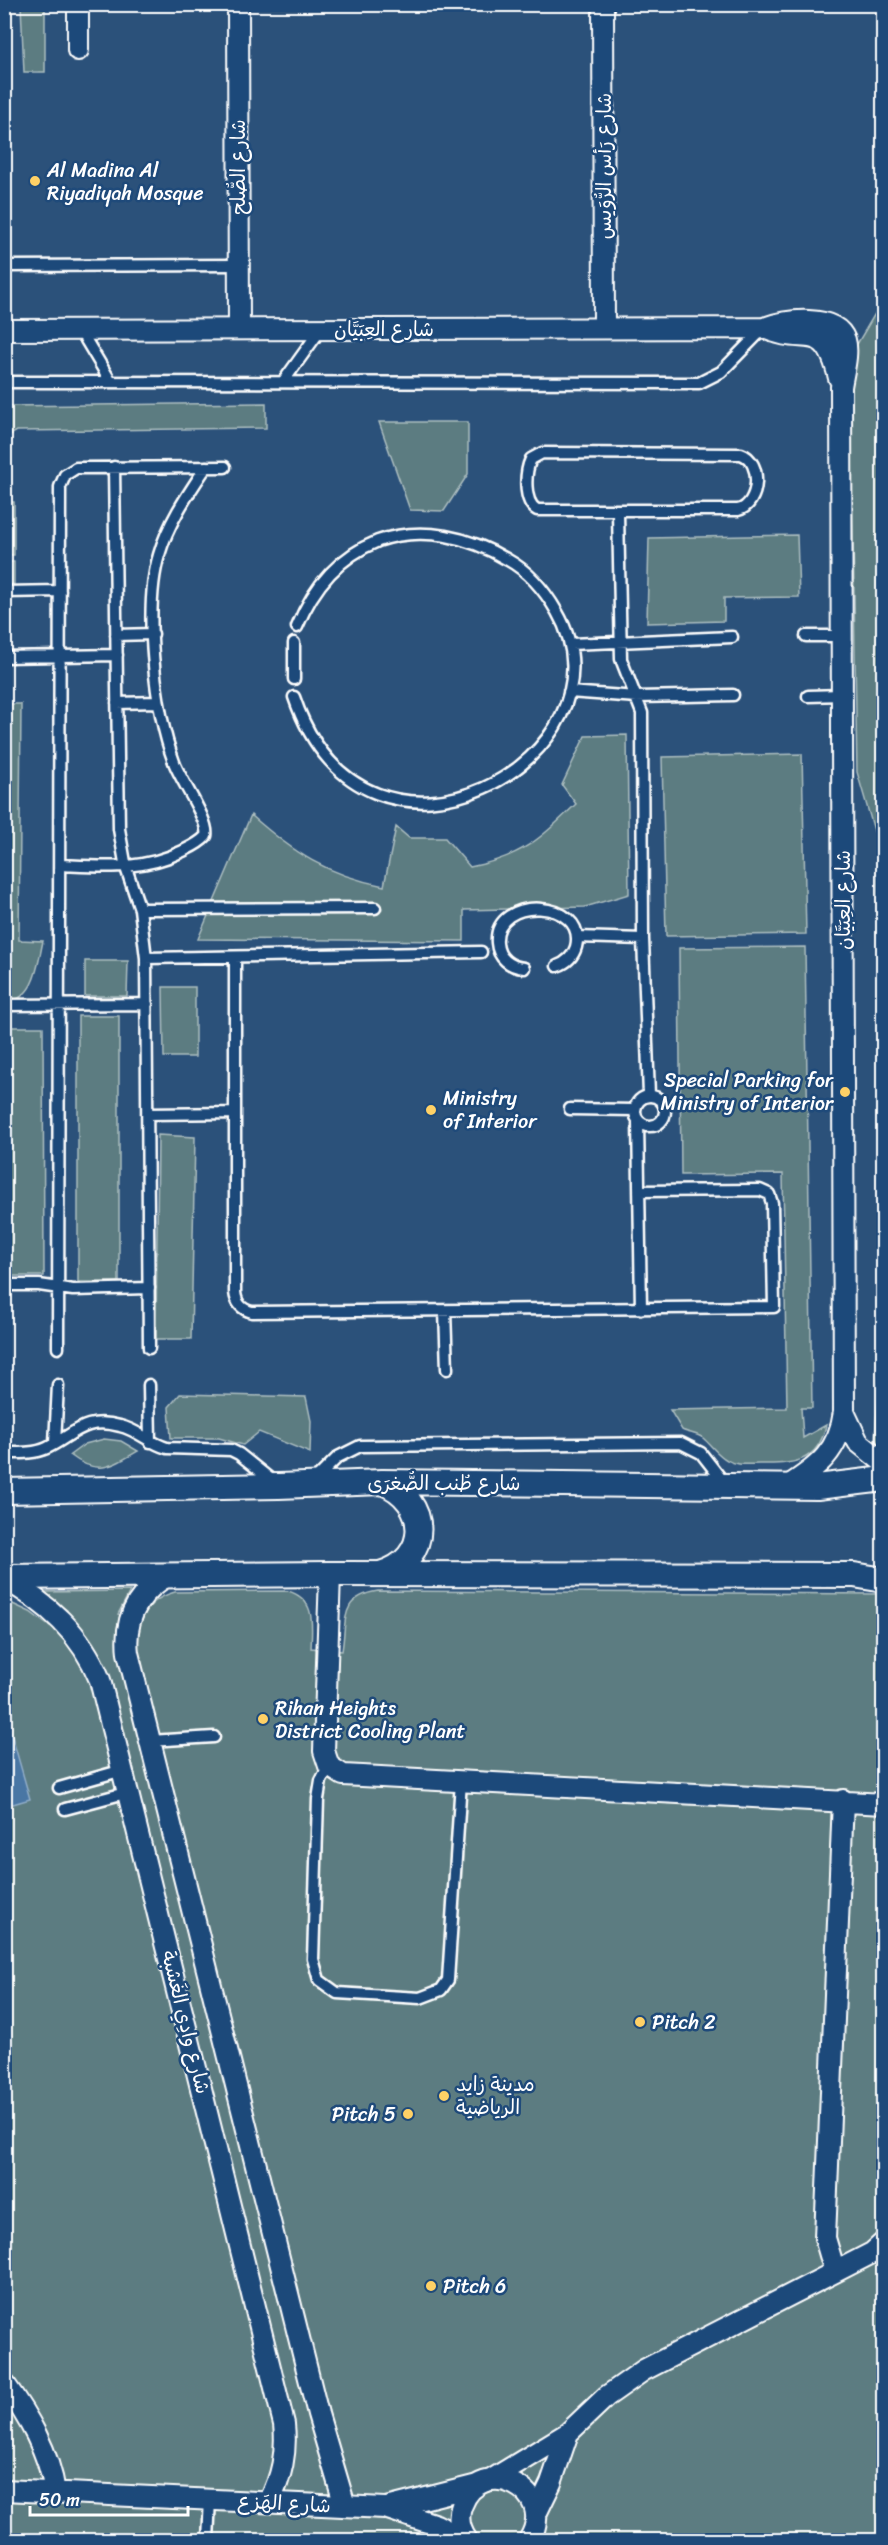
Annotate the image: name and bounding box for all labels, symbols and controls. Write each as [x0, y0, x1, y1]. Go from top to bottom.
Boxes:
street label: شارع رَأس الرُّوَيس [587, 93, 622, 239]
street label: شارع الصُّلح [221, 119, 256, 215]
place label: Al Madina Al Riyadiyah Mosque [46, 153, 204, 211]
marker: Al Madina Al Riyadiyah Mosque [28, 174, 42, 188]
street label: شارع العِبَيَّان [334, 312, 434, 347]
street label: شارع العِبَيَّان [826, 850, 861, 950]
place label: Special Parking for Ministry of Interior [661, 1063, 835, 1121]
place label: Ministry of Interior [443, 1081, 538, 1139]
marker: Special Parking for Ministry of Interior [838, 1085, 852, 1099]
marker: Ministry of Interior [424, 1103, 438, 1117]
street label: شارع طُنب الصُّغرَى [367, 1466, 521, 1501]
place label: Rihan Heights District Cooling Plant [275, 1691, 466, 1749]
marker: Rihan Heights District Cooling Plant [256, 1712, 270, 1726]
street label: شارع وادِي الغَشبة [151, 1947, 220, 2098]
place label: Pitch 2 [652, 2005, 716, 2040]
marker: Pitch 2 [633, 2015, 647, 2029]
place label: مدينة زايد الرياضية [456, 2067, 535, 2125]
marker: مدينة زايد الرياضية [437, 2089, 451, 2103]
place label: Pitch 5 [332, 2097, 396, 2132]
marker: Pitch 5 [401, 2107, 415, 2121]
place label: Pitch 6 [443, 2269, 506, 2304]
marker: Pitch 6 [424, 2279, 438, 2293]
scale bar [30, 2479, 188, 2517]
text: 50 m [39, 2484, 80, 2516]
street label: شارع الهَزع [236, 2484, 332, 2523]

